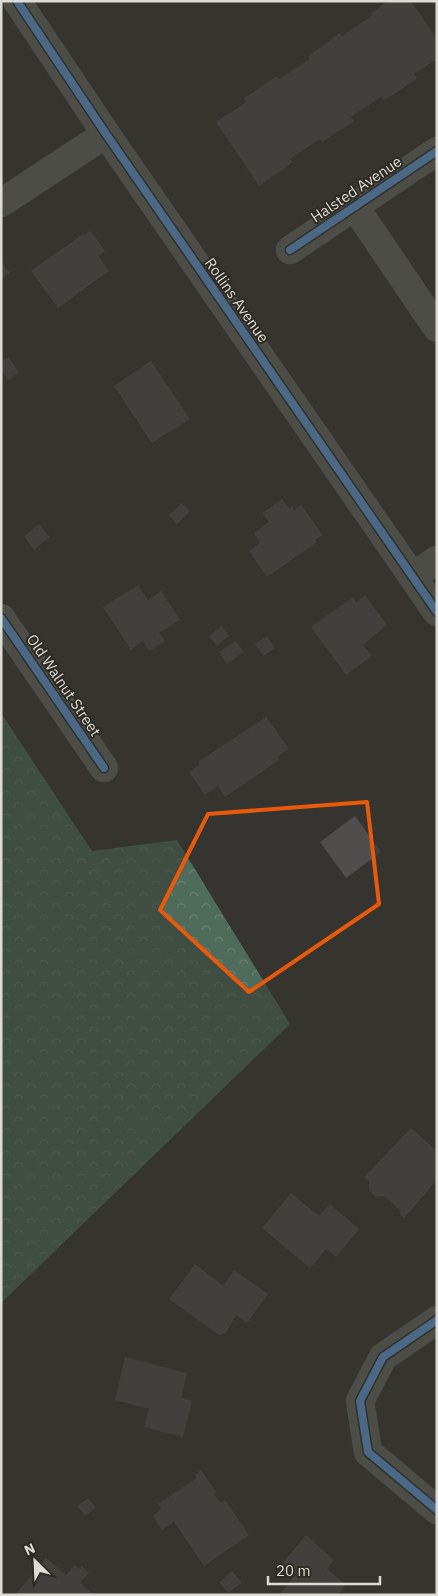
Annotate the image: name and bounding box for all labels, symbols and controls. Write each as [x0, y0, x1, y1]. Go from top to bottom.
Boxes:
street label: Halsted Avenue [307, 152, 405, 226]
street label: Rollins Avenue [201, 254, 273, 346]
street label: Old Walnut Street [23, 630, 105, 740]
north arrow [10, 1536, 60, 1586]
text: N [21, 1539, 38, 1559]
scale bar [268, 1554, 380, 1586]
text: 20 m [276, 1561, 311, 1580]

